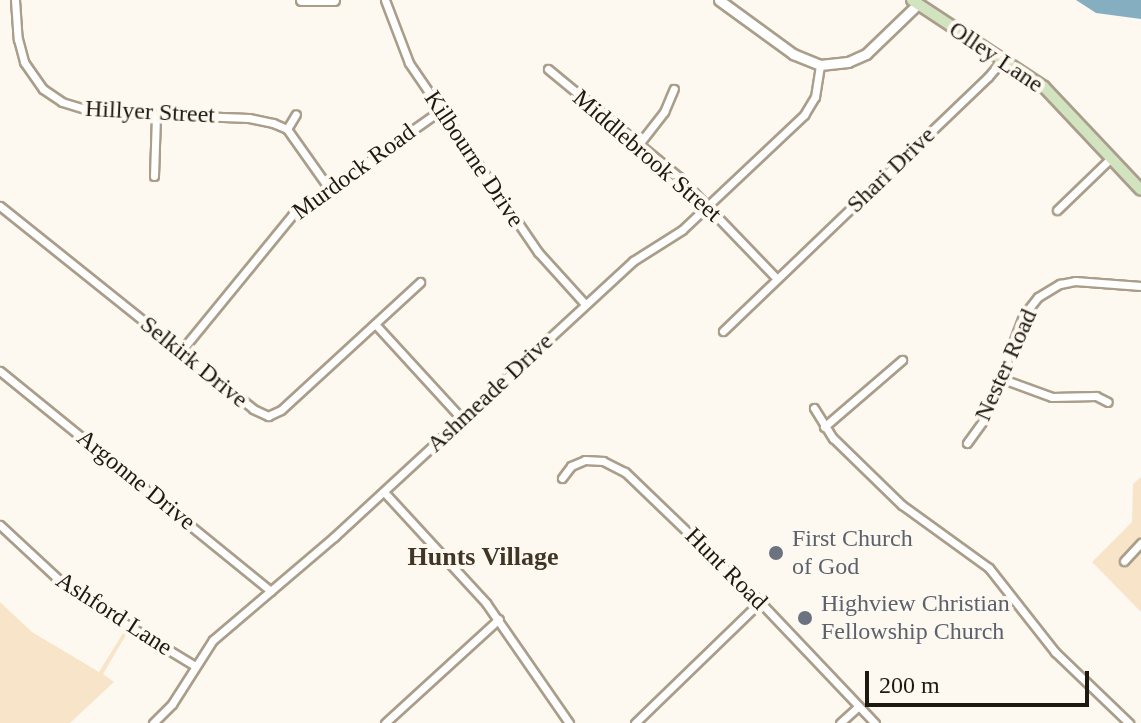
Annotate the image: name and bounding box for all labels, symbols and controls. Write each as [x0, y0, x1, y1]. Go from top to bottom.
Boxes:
street label: Olley Lane [943, 15, 1049, 99]
street label: Middlebrook Street [567, 84, 727, 228]
street label: Kilbourne Drive [418, 85, 530, 233]
street label: Hillyer Street [84, 94, 216, 130]
street label: Murdock Road [287, 118, 421, 226]
street label: Shari Drive [841, 121, 941, 219]
street label: Nester Road [969, 305, 1043, 425]
street label: Selkirk Drive [134, 310, 254, 414]
street label: Ashmeade Drive [421, 327, 559, 459]
street label: Argonne Drive [71, 423, 201, 537]
street label: Hunt Road [679, 522, 773, 616]
place label: First Church of God [792, 525, 913, 581]
district label: Hunts Village [407, 541, 559, 573]
marker: First Church of God [767, 544, 785, 562]
street label: Ashford Lane [51, 566, 177, 662]
place label: Highview Christian Fellowship Church [821, 590, 1010, 646]
marker: Highview Christian Fellowship Church [796, 609, 814, 627]
scale bar [869, 655, 1093, 705]
text: 200 m [879, 672, 940, 698]

